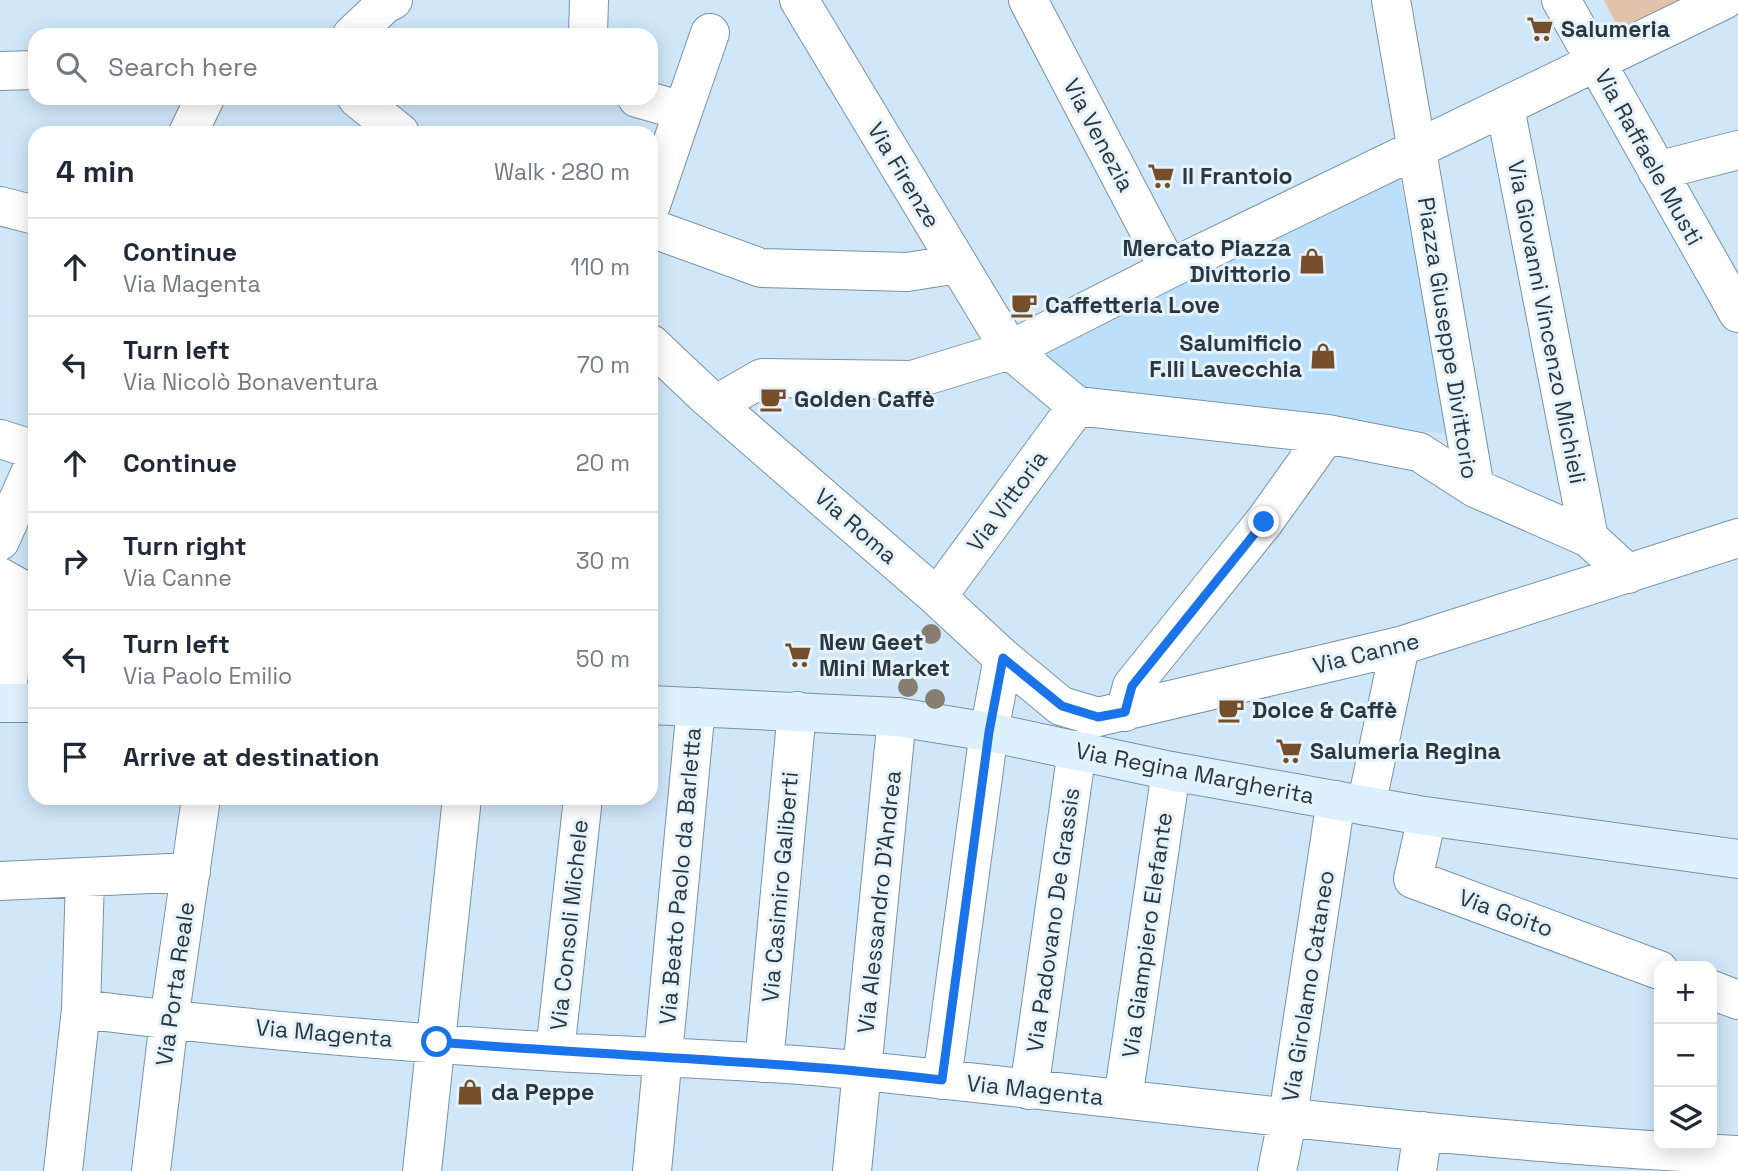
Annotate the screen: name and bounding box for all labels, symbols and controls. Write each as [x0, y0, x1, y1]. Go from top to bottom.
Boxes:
supermarket icon: Salumeria [1525, 14, 1555, 44]
place label: Salumeria [1561, 14, 1670, 44]
search box [28, 28, 658, 105]
icon: search [52, 48, 90, 86]
text: Search here [108, 50, 258, 84]
street label: Via Raffaele Musti [1588, 64, 1710, 250]
street label: Via Venezia [1057, 73, 1141, 197]
street label: Via Firenze [861, 117, 947, 233]
text: 4 min [56, 152, 135, 191]
text: Walk · 280 m [494, 157, 630, 187]
street label: Via Giovanni Vincenzo Michieli [1501, 158, 1593, 486]
supermarket icon: Il Frantoio [1146, 161, 1176, 191]
place label: Il Frantoio [1182, 161, 1293, 191]
street label: Piazza Giuseppe Divittorio [1411, 195, 1485, 481]
place label: Mercato Piazza Divittorio [1122, 233, 1291, 289]
text: Continue [123, 235, 237, 269]
shop icon: Mercato Piazza Divittorio [1297, 246, 1327, 276]
icon: ahead [56, 248, 94, 286]
text: 110 m [570, 252, 630, 282]
text: Via Magenta [123, 269, 261, 299]
cafe icon: Caffetteria Love [1009, 290, 1039, 320]
place label: Caffetteria Love [1045, 290, 1220, 320]
place label: Salumificio F.lli Lavecchia [1149, 328, 1302, 384]
text: Turn left [123, 333, 230, 367]
shop icon: Salumificio F.lli Lavecchia [1308, 341, 1338, 371]
icon: left [56, 346, 94, 384]
text: 70 m [577, 350, 630, 380]
text: Via Nicolò Bonaventura [123, 367, 378, 397]
cafe icon: Golden Caffè [758, 384, 788, 414]
place label: Golden Caffè [794, 384, 935, 414]
icon: ahead [56, 444, 94, 482]
street label: Via Vittoria [960, 444, 1054, 558]
text: Continue [123, 446, 237, 480]
text: 20 m [576, 448, 630, 478]
street label: Via Roma [808, 482, 904, 570]
route end [1248, 506, 1279, 537]
text: Turn right [123, 529, 247, 563]
icon: right [56, 542, 94, 580]
text: 30 m [576, 546, 630, 576]
text: Via Canne [123, 563, 232, 593]
street label: Via Canne [1310, 625, 1422, 681]
text: Turn left [123, 627, 230, 661]
place label: New Geet Mini Market [819, 627, 950, 683]
icon: left [56, 640, 94, 678]
supermarket icon: New Geet Mini Market [783, 640, 813, 670]
text: 50 m [576, 644, 630, 674]
text: Via Paolo Emilio [123, 661, 292, 691]
cafe icon: Dolce & Caffè [1216, 695, 1246, 725]
place label: Dolce & Caffè [1252, 695, 1397, 725]
street label: Via Beato Paolo da Barletta [652, 726, 708, 1026]
street label: Via Regina Margherita [1073, 735, 1317, 811]
supermarket icon: Salumeria Regina [1274, 736, 1304, 766]
place label: Salumeria Regina [1310, 736, 1501, 766]
icon: arrive [56, 738, 94, 776]
text: Arrive at destination [123, 740, 380, 774]
street label: Via Alessandro D'Andrea [850, 769, 908, 1035]
street label: Via Casimiro Galiberti [755, 770, 805, 1004]
street label: Via Padovano De Grassis [1020, 786, 1086, 1054]
street label: Via Giampiero Elefante [1115, 810, 1179, 1060]
street label: Via Consoli Michele [543, 818, 595, 1032]
street label: Via Girolamo Cataneo [1275, 868, 1341, 1104]
street label: Via Goito [1455, 882, 1557, 944]
street label: Via Porta Reale [149, 900, 201, 1068]
map controls [1654, 961, 1717, 1150]
button: + [1654, 961, 1717, 1024]
street label: Via Magenta [254, 1012, 394, 1054]
button: − [1654, 1024, 1717, 1087]
route start [421, 1026, 452, 1057]
street label: Via Magenta [965, 1068, 1105, 1112]
shop icon: da Peppe [455, 1077, 485, 1107]
place label: da Peppe [491, 1077, 594, 1107]
button: layers [1654, 1087, 1717, 1150]

